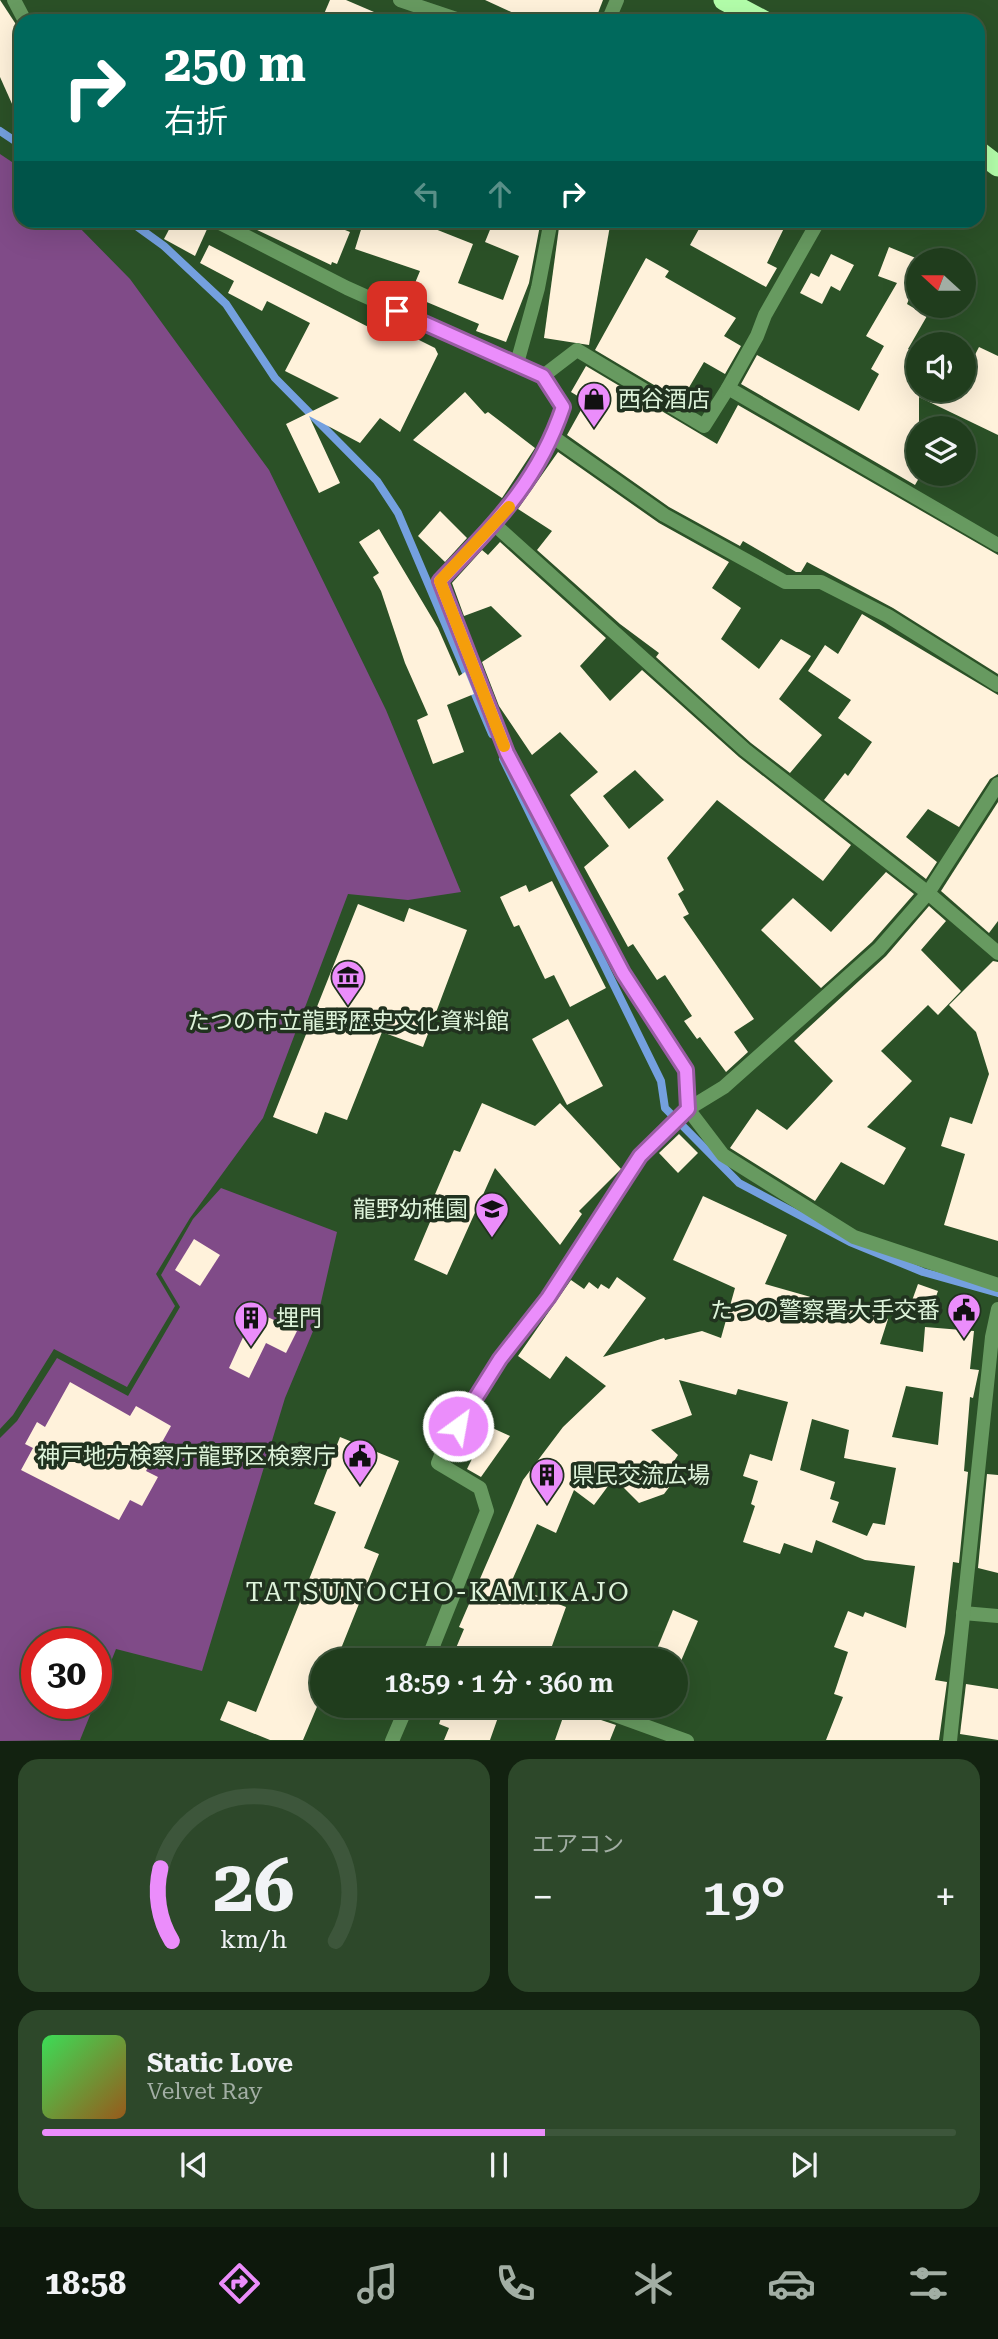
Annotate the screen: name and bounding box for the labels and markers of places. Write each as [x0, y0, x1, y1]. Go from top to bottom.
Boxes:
pin [367, 281, 427, 341]
shop icon: 西谷酒店 [575, 380, 613, 429]
place label: 西谷酒店 [618, 386, 710, 413]
museum icon: たつの市立龍野歴史文化資料館 [329, 958, 367, 1007]
place label: たつの市立龍野歴史文化資料館 [187, 1008, 509, 1035]
school or university icon: 龍野幼稚園 [473, 1190, 511, 1239]
place label: 龍野幼稚園 [353, 1196, 468, 1223]
public building icon: たつの警察署大手交番 [945, 1291, 983, 1340]
place label: たつの警察署大手交番 [710, 1297, 940, 1324]
building icon: 埋門 [232, 1299, 270, 1348]
place label: 埋門 [276, 1305, 322, 1332]
public building icon: 神戸地方検察庁龍野区検察庁 [341, 1437, 379, 1486]
place label: 神戸地方検察庁龍野区検察庁 [37, 1443, 336, 1470]
building icon: 県民交流広場 [528, 1456, 566, 1505]
place label: 県民交流広場 [572, 1462, 710, 1489]

